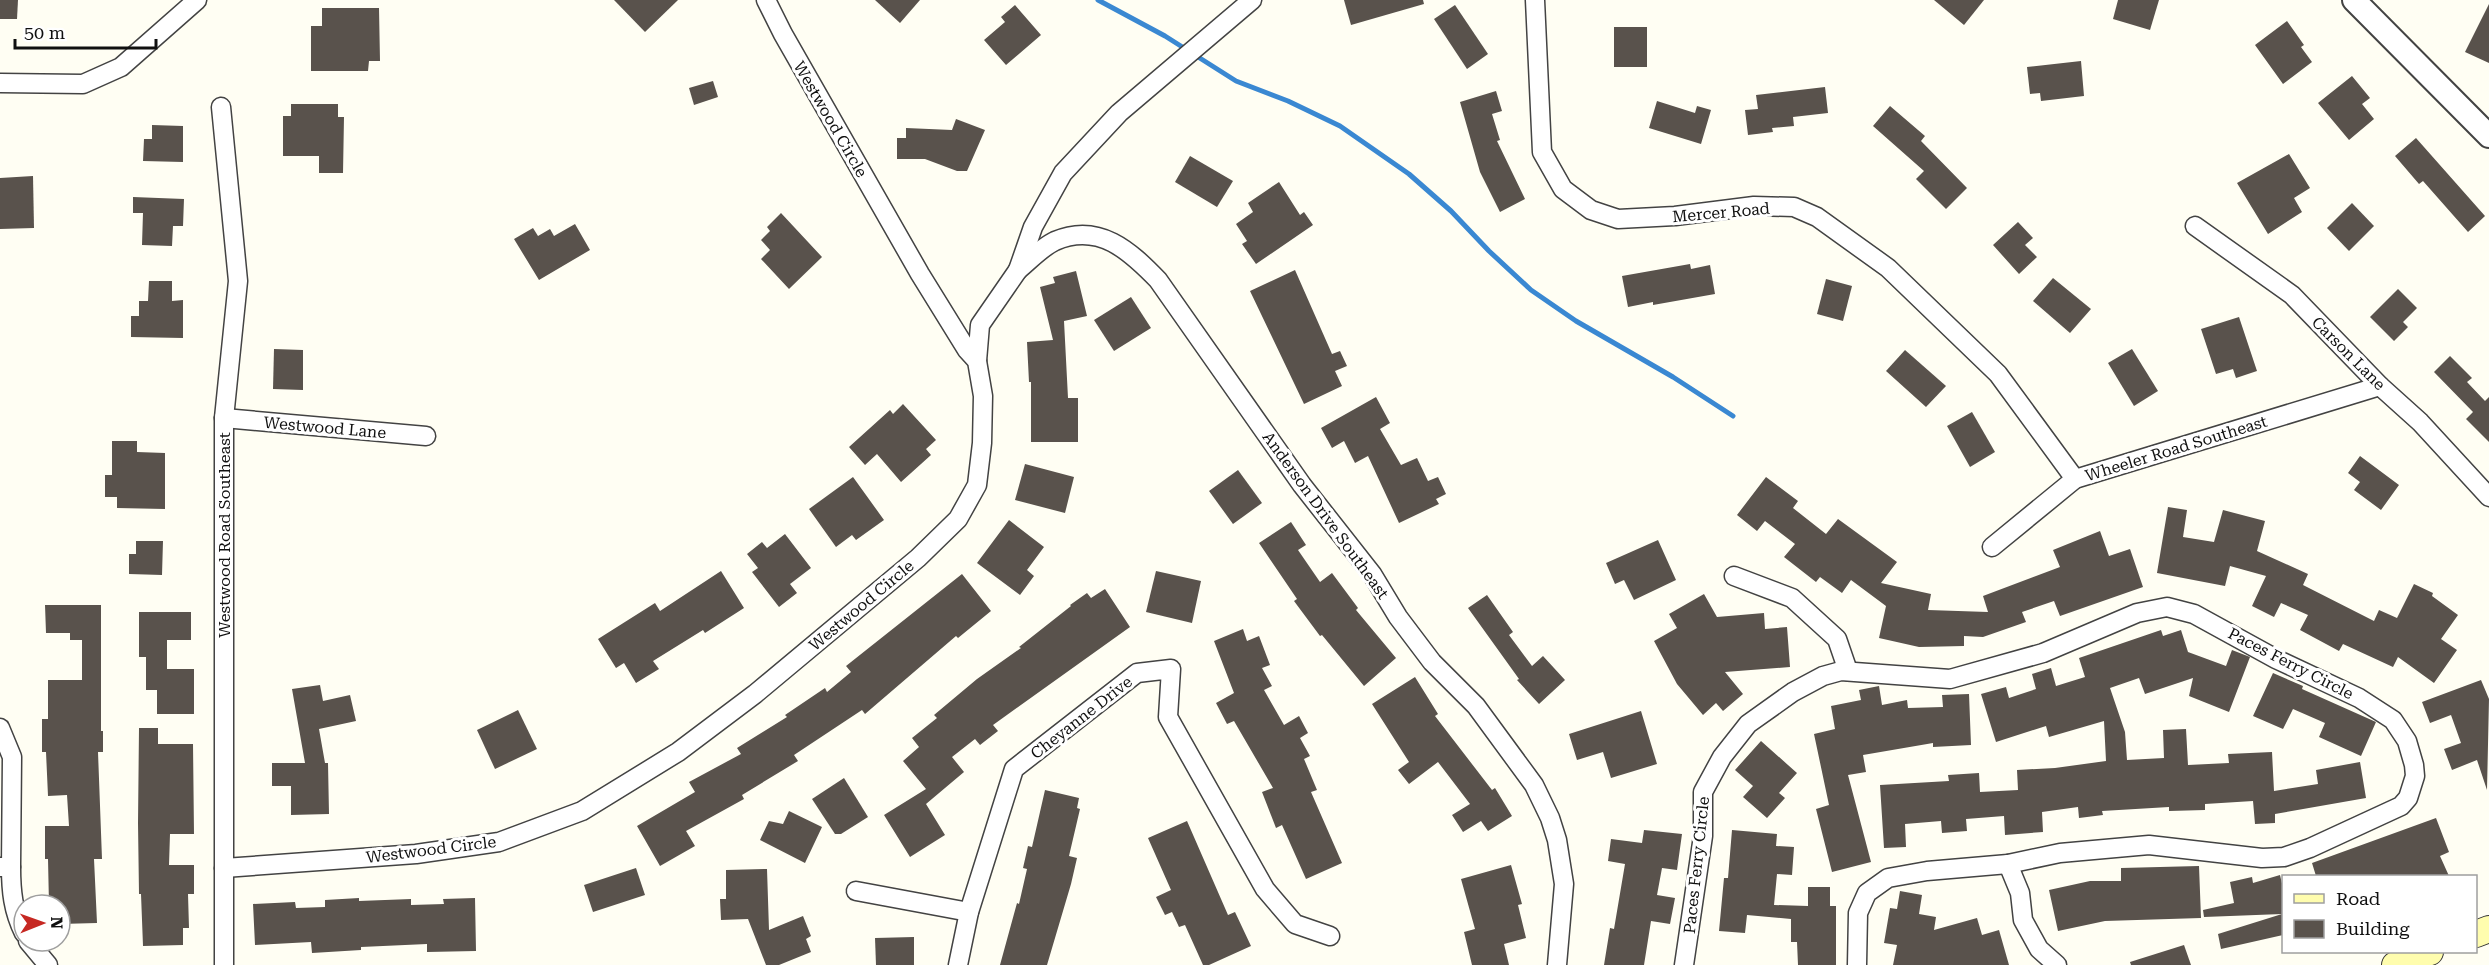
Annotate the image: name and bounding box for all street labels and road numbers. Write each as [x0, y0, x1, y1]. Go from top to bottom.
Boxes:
street label: Westwood Circle [790, 58, 872, 181]
street label: Mercer Road [1671, 199, 1771, 226]
street label: Carson Lane [2308, 313, 2390, 394]
street label: Wheeler Road Southeast [2083, 412, 2269, 485]
street label: Westwood Lane [263, 413, 387, 442]
street label: Anderson Drive Southeast [1259, 428, 1393, 603]
street label: Westwood Road Southeast [215, 432, 234, 638]
street label: Westwood Circle [805, 556, 918, 655]
street label: Paces Ferry Circle [2225, 624, 2357, 703]
street label: Cheyanne Drive [1027, 672, 1136, 763]
street label: Paces Ferry Circle [1680, 795, 1713, 935]
street label: Westwood Circle [365, 832, 497, 867]

